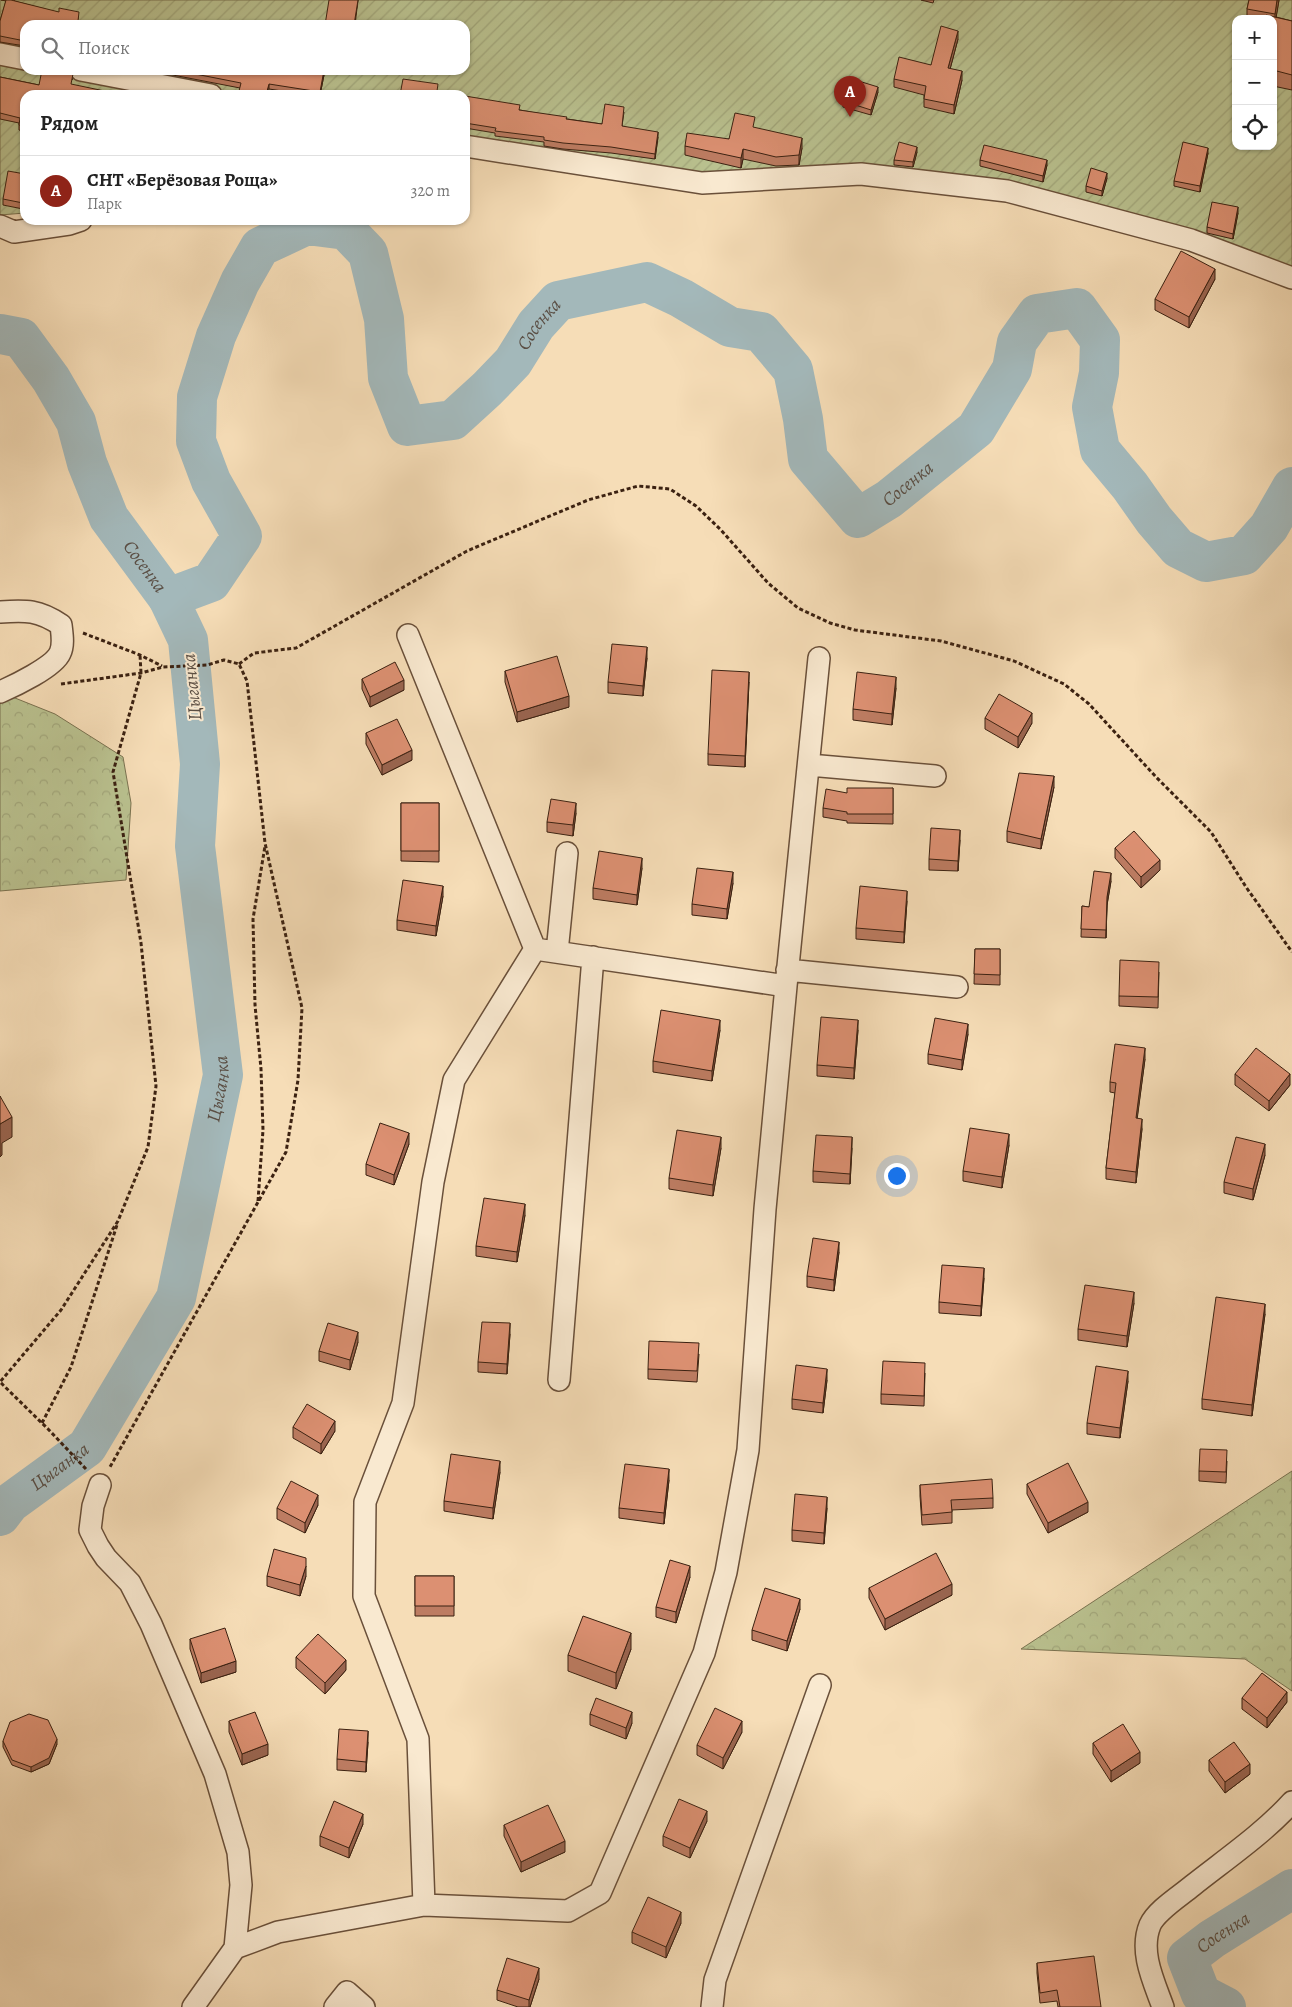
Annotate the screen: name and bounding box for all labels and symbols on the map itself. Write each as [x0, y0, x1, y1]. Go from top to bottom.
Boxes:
pin: A [834, 76, 866, 117]
water label: Сосенка [511, 293, 567, 355]
water label: Сосенка [877, 455, 939, 513]
water label: Сосенка [117, 535, 173, 598]
water label: Цыганка [176, 652, 208, 722]
water label: Цыганка [200, 1054, 236, 1124]
your location [884, 1163, 910, 1189]
water label: Цыганка [25, 1436, 95, 1497]
water label: Сосенка [1191, 1905, 1255, 1960]

